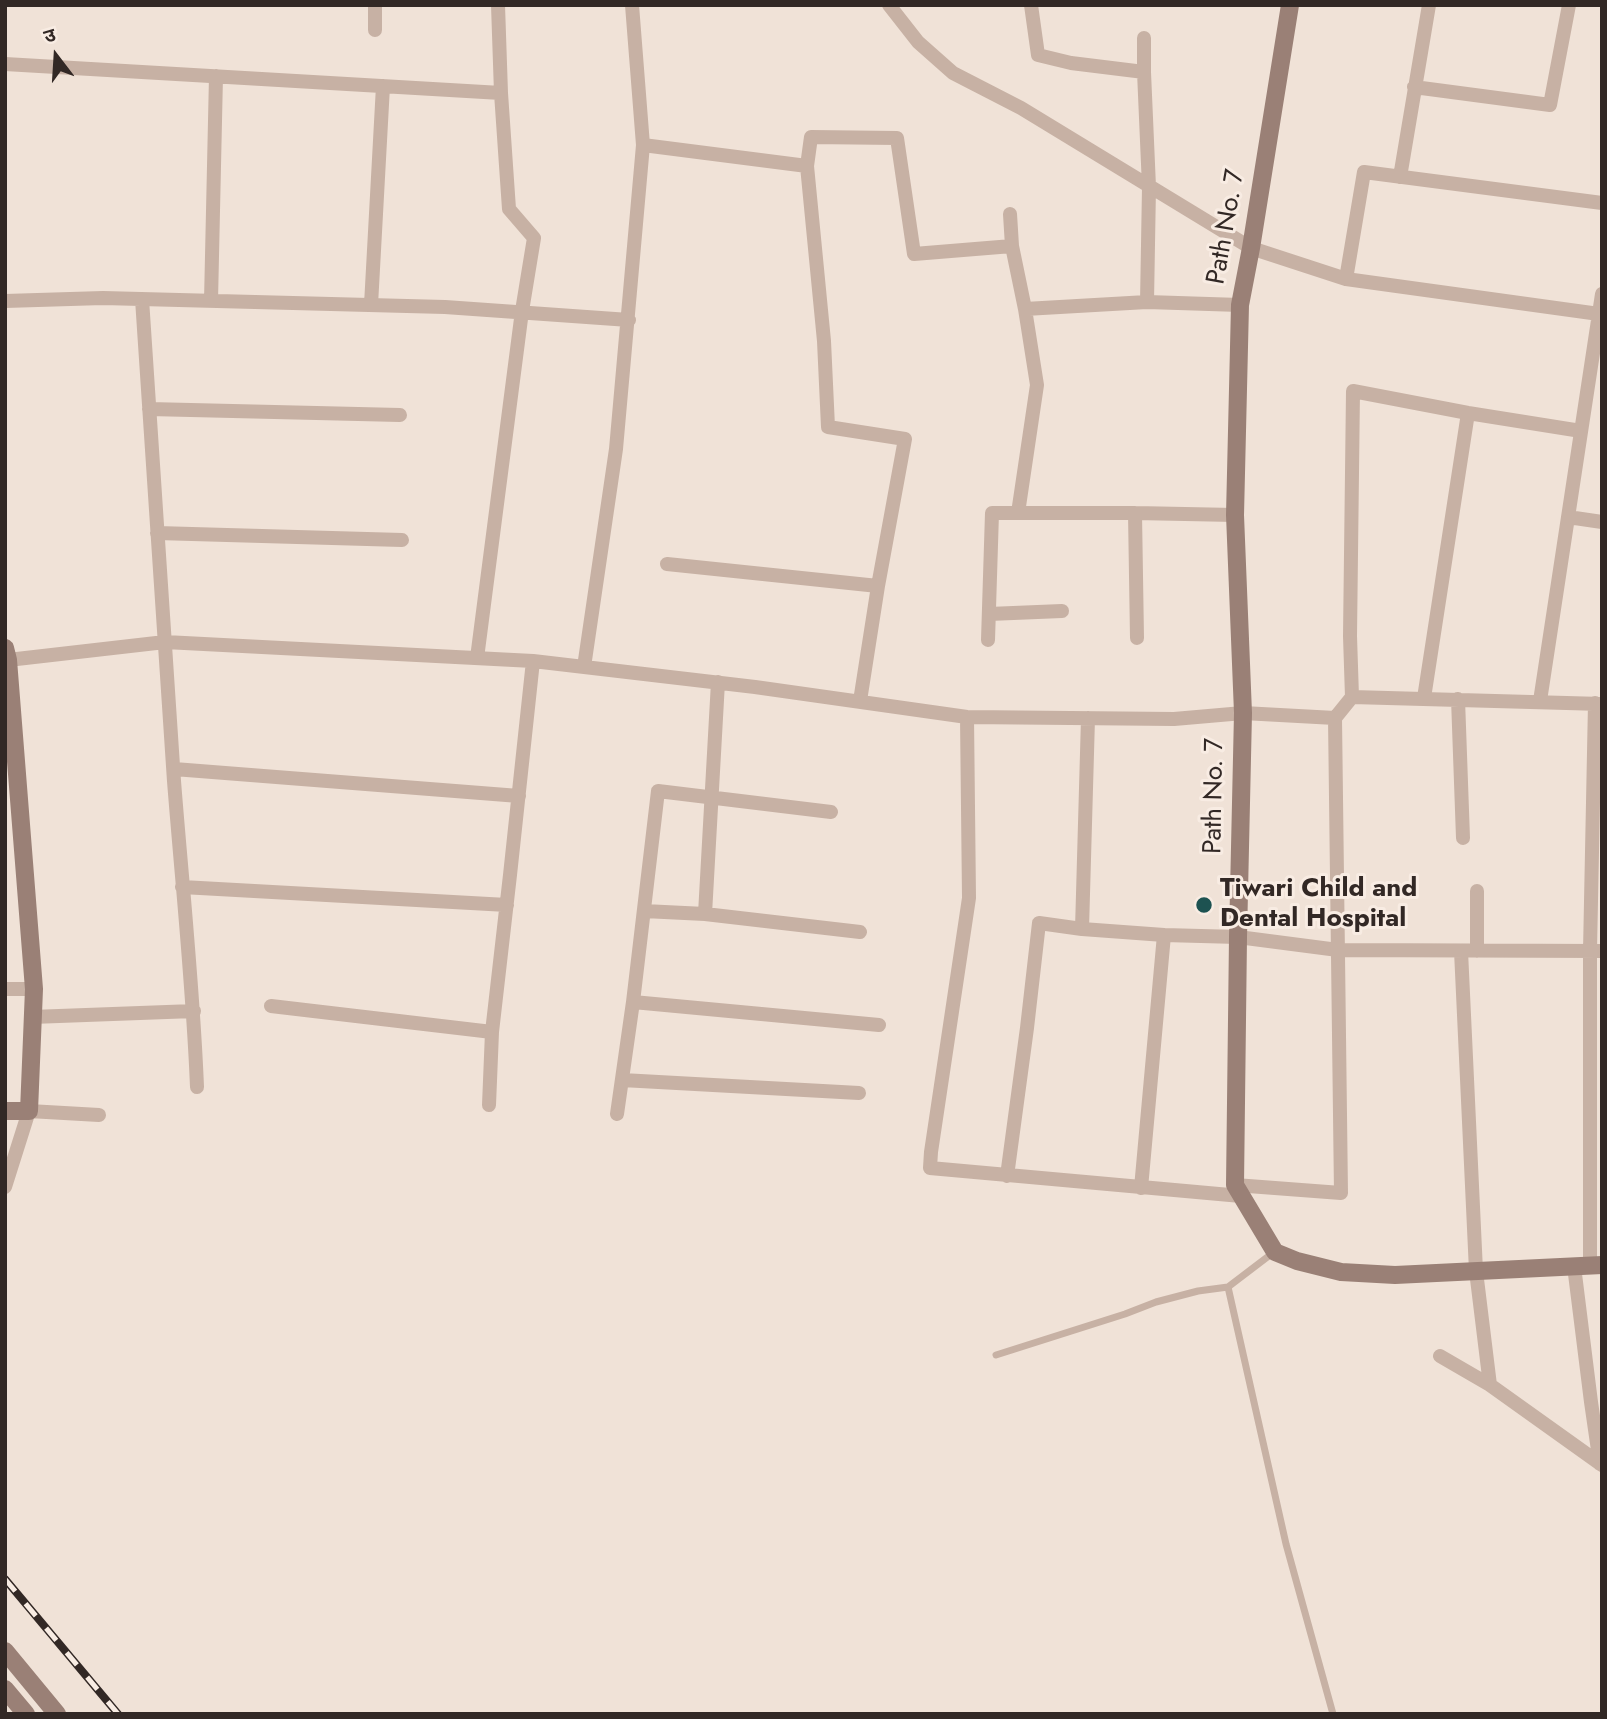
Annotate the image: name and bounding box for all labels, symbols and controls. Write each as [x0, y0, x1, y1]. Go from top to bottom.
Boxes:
north arrow [21, 21, 91, 91]
text: उ [40, 21, 59, 50]
street label: Path No. 7 [1202, 167, 1252, 287]
street label: Path No. 7 [1198, 738, 1232, 854]
place label: Tiwari Child and Dental Hospital [1220, 874, 1417, 936]
marker: Tiwari Child and Dental Hospital [1194, 895, 1214, 915]

